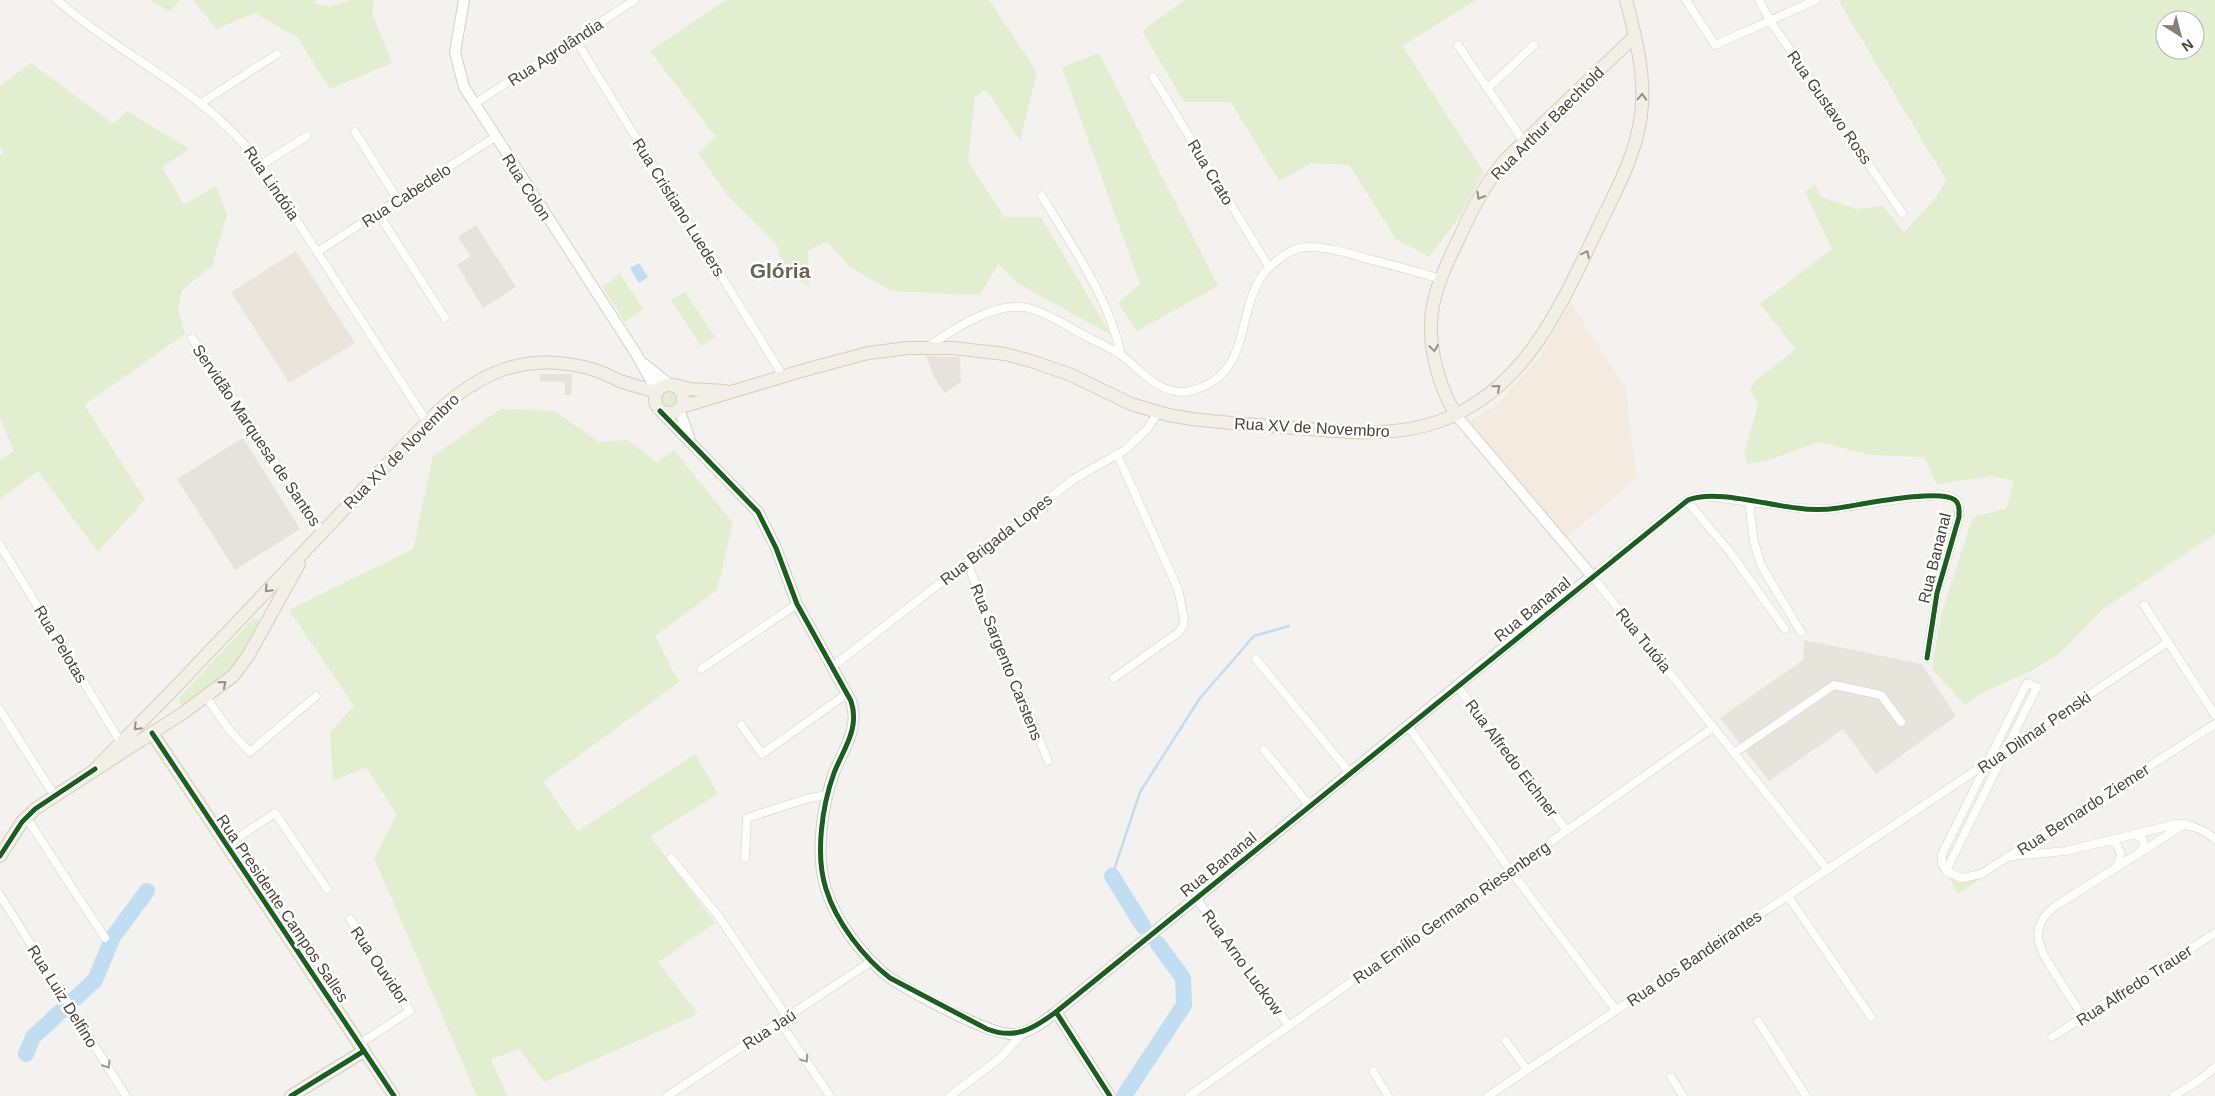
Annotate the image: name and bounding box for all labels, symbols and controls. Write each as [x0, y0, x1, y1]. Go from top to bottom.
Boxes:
north arrow [2155, 10, 2205, 60]
street label: Rua Agrolândia [505, 15, 606, 89]
text: N [2179, 36, 2196, 55]
street label: Rua Gustavo Ross [1784, 47, 1875, 167]
street label: Rua Arthur Baechtold [1488, 64, 1607, 183]
one-way arrow [1637, 93, 1647, 100]
street label: Rua Cristiano Lueders [629, 135, 728, 279]
street label: Rua Crato [1185, 137, 1237, 208]
street label: Rua Lindóia [241, 143, 303, 224]
street label: Rua Colon [499, 151, 554, 224]
street label: Rua Cabedelo [359, 160, 454, 230]
one-way arrow [1476, 191, 1486, 200]
one-way arrow [1580, 250, 1590, 259]
district label: Glória [750, 259, 811, 282]
street label: Servidão Marquesa de Santos [189, 341, 324, 529]
one-way arrow [1428, 345, 1439, 353]
one-way arrow [1491, 385, 1500, 394]
street label: Rua XV de Novembro [340, 390, 462, 512]
street label: Rua XV de Novembro [1234, 415, 1390, 440]
street label: Rua Brigada Lopes [937, 491, 1056, 588]
street label: Rua Bananal [1915, 511, 1954, 605]
street label: Rua Bananal [1491, 574, 1574, 645]
street label: Rua Sargento Carstens [967, 581, 1046, 743]
one-way arrow [265, 584, 274, 593]
street label: Rua Pelotas [31, 603, 90, 686]
street label: Rua Tutóia [1613, 605, 1675, 676]
one-way arrow [217, 682, 226, 690]
street label: Rua Dilmar Penski [1975, 688, 2094, 777]
street label: Rua Alfredo Eichner [1462, 696, 1562, 821]
one-way arrow [133, 721, 142, 730]
street label: Rua Bernardo Ziemer [2014, 760, 2153, 858]
street label: Rua Presidente Campos Salles [213, 811, 352, 1005]
street label: Rua Bananal [1177, 829, 1260, 900]
street label: Rua Emílio Germano Riesenberg [1350, 838, 1553, 987]
street label: Rua Arno Luckow [1199, 907, 1287, 1018]
street label: Rua dos Bandeirantes [1624, 907, 1765, 1010]
street label: Rua Ouvidor [347, 923, 412, 1008]
street label: Rua Alfredo Trauer [2073, 941, 2196, 1029]
street label: Rua Luiz Delfino [24, 942, 101, 1051]
street label: Rua Jaú [740, 1006, 799, 1053]
one-way arrow [799, 1053, 808, 1062]
one-way arrow [100, 1059, 110, 1068]

